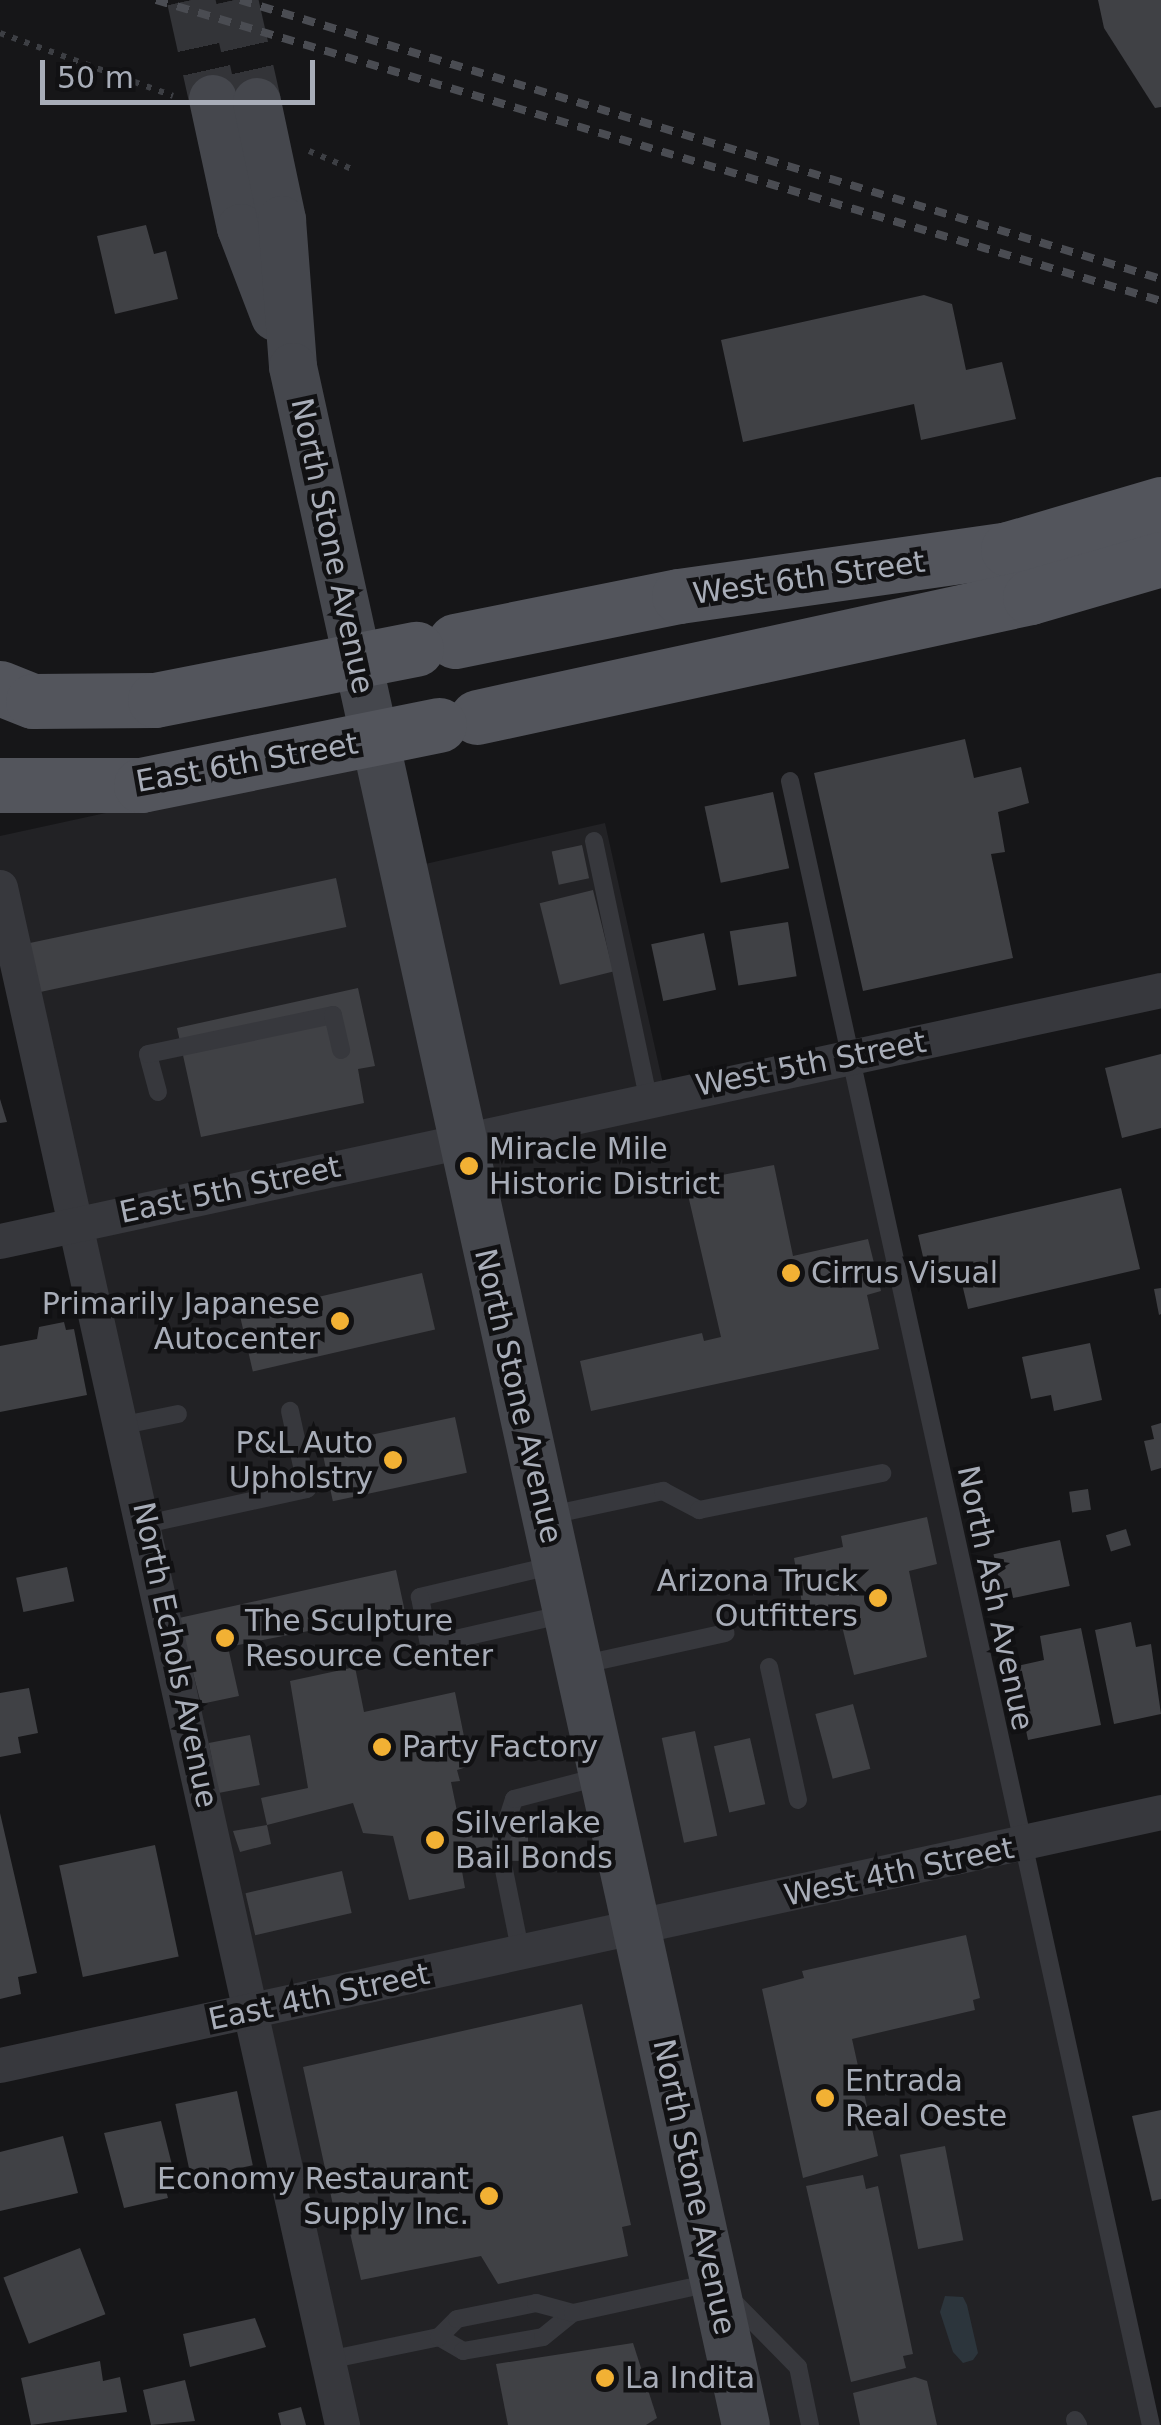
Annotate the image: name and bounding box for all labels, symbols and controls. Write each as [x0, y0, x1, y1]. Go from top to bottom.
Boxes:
scale bar [45, 40, 320, 102]
text: 50 m [57, 60, 134, 95]
street label: North Stone Avenue [283, 395, 381, 697]
street label: West 6th Street [691, 544, 927, 612]
street label: East 6th Street [133, 726, 361, 800]
street label: West 5th Street [693, 1024, 929, 1104]
place label: Miracle Mile Historic District [489, 1131, 720, 1202]
street label: East 5th Street [116, 1149, 344, 1231]
marker: Miracle Mile Historic District [458, 1155, 480, 1177]
street label: North Stone Avenue [467, 1245, 569, 1547]
place label: Cirrus Visual [811, 1255, 998, 1291]
marker: Cirrus Visual [780, 1262, 802, 1284]
place label: Primarily Japanese Autocenter [42, 1286, 320, 1356]
marker: Primarily Japanese Autocenter [329, 1310, 351, 1332]
place label: P&L Auto Upholstry [229, 1425, 373, 1496]
marker: P&L Auto Upholstry [382, 1449, 404, 1471]
street label: North Ash Avenue [949, 1462, 1041, 1734]
street label: North Echols Avenue [125, 1499, 225, 1811]
place label: Arizona Truck Outfitters [657, 1563, 858, 1634]
marker: Arizona Truck Outfitters [867, 1587, 889, 1609]
place label: The Sculpture Resource Center [245, 1603, 493, 1674]
marker: The Sculpture Resource Center [214, 1627, 236, 1649]
place label: Party Factory [402, 1729, 598, 1765]
marker: Party Factory [371, 1736, 393, 1758]
place label: Silverlake Bail Bonds [455, 1805, 613, 1876]
marker: Silverlake Bail Bonds [424, 1829, 446, 1851]
street label: West 4th Street [781, 1830, 1017, 1914]
street label: East 4th Street [205, 1956, 433, 2038]
street label: North Stone Avenue [645, 2036, 743, 2338]
place label: Entrada Real Oeste [845, 2063, 1007, 2134]
marker: Entrada Real Oeste [814, 2087, 836, 2109]
place label: Economy Restaurant Supply Inc. [157, 2161, 469, 2232]
marker: Economy Restaurant Supply Inc. [478, 2185, 500, 2207]
place label: La Indita [625, 2360, 755, 2396]
marker: La Indita [594, 2367, 616, 2389]

